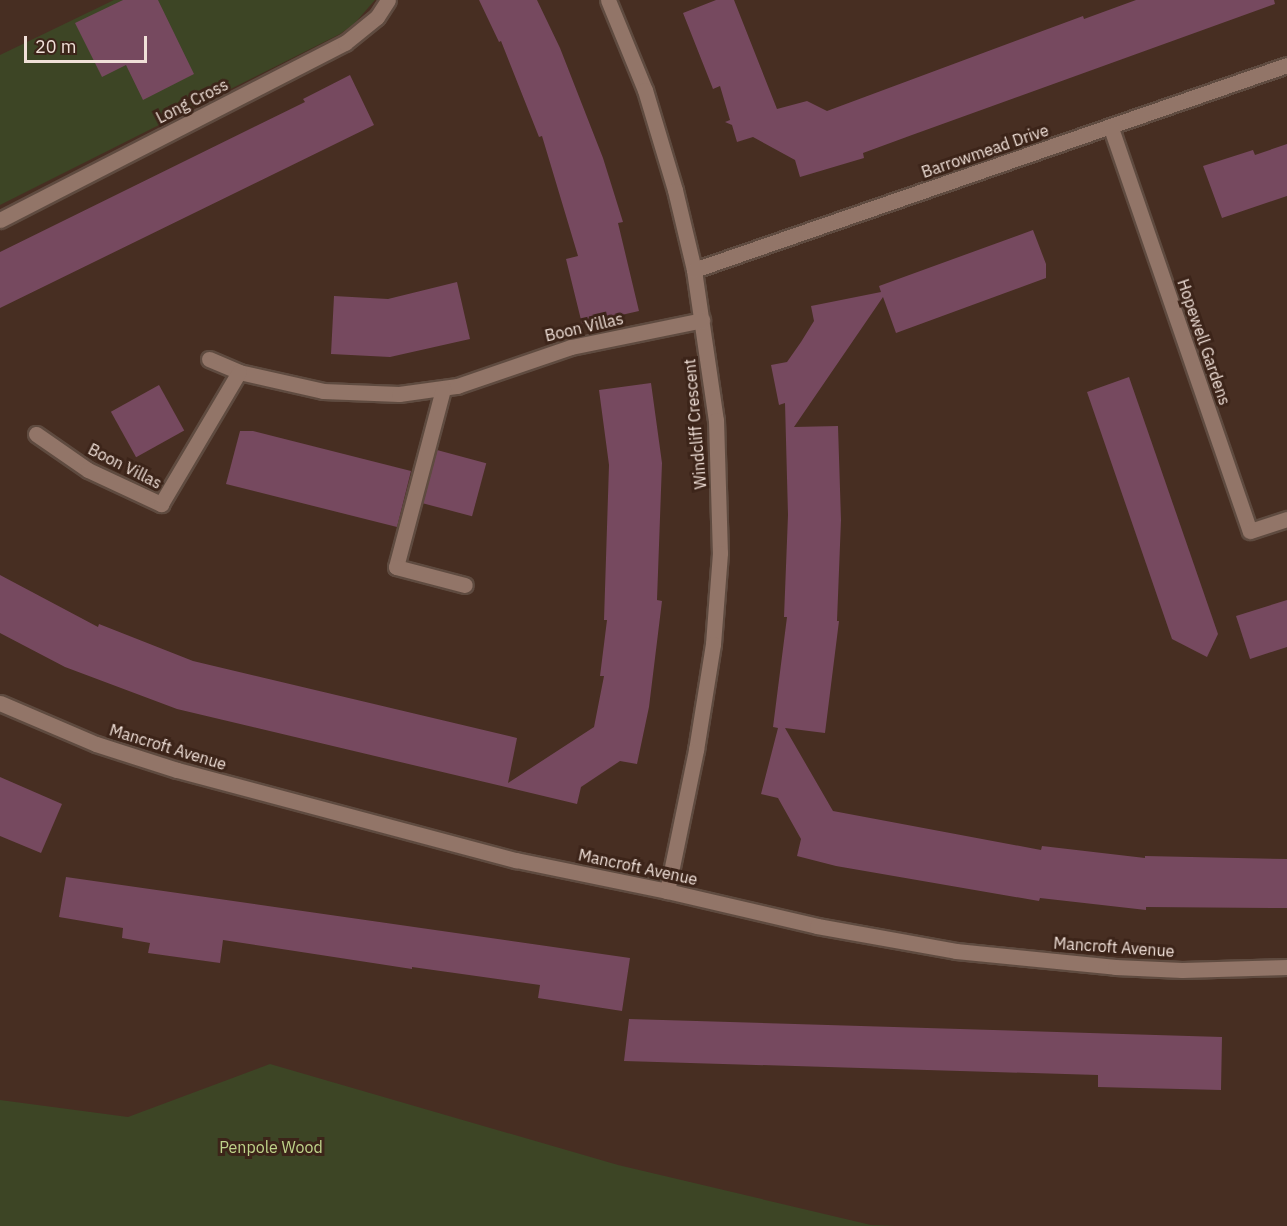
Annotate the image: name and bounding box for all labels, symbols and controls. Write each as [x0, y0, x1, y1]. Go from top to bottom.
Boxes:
scale bar [27, 24, 150, 62]
text: 20 m [35, 35, 77, 58]
street label: Long Cross [153, 75, 231, 127]
street label: Barrowmead Drive [919, 120, 1051, 182]
street label: Hopewell Gardens [1173, 276, 1235, 408]
street label: Boon Villas [543, 309, 625, 345]
street label: Windcliff Crescent [680, 358, 710, 490]
street label: Boon Villas [85, 439, 165, 493]
street label: Mancroft Avenue [107, 720, 229, 774]
street label: Mancroft Avenue [577, 845, 699, 889]
street label: Mancroft Avenue [1053, 933, 1175, 961]
park label: Penpole Wood [219, 1137, 323, 1157]

